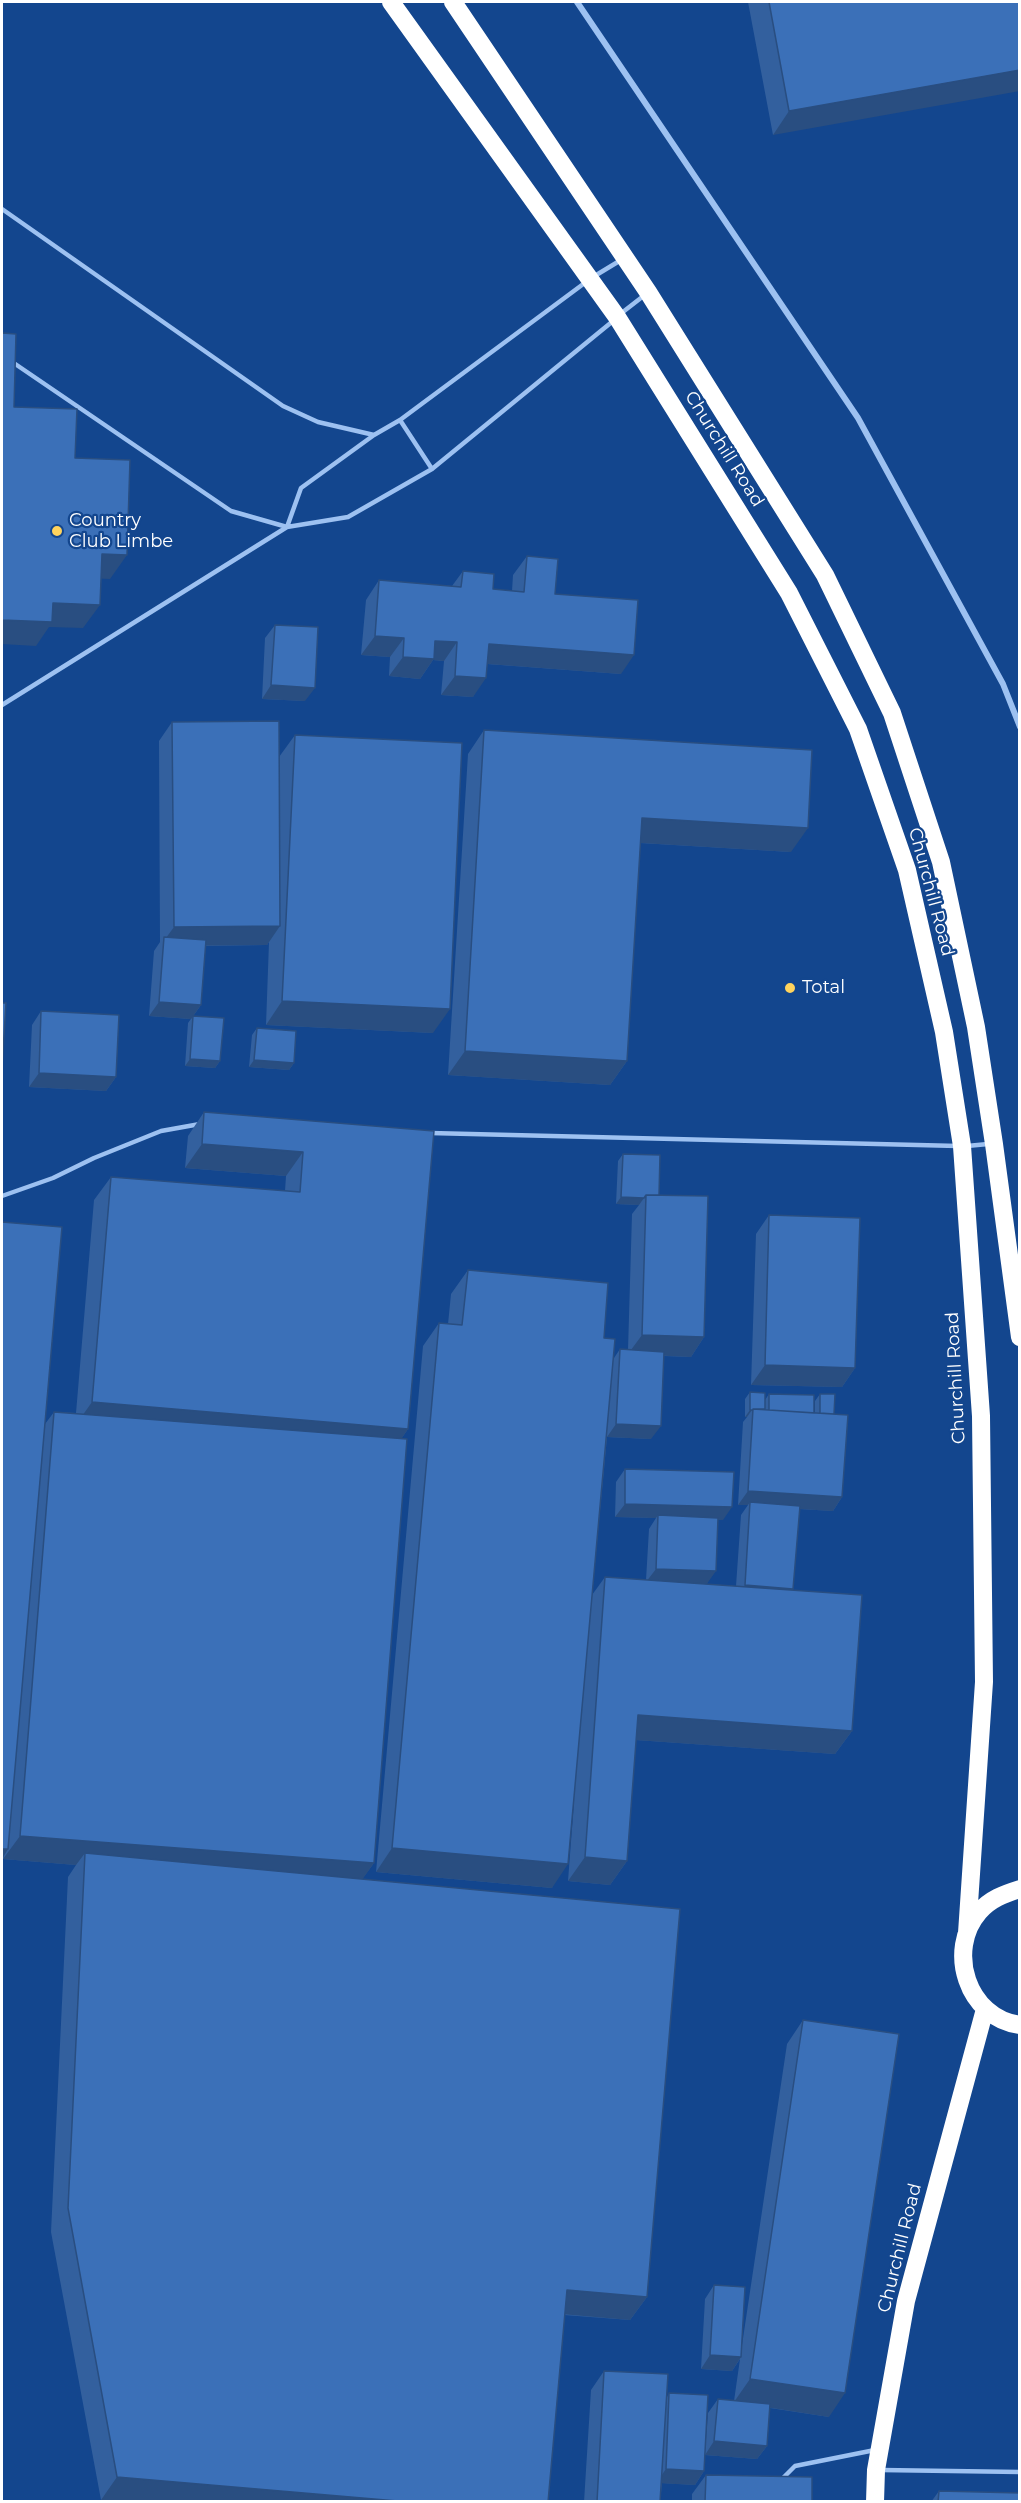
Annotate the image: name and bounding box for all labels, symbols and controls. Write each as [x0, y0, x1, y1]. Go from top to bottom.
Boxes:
street label: Churchill Road [680, 387, 768, 511]
place label: Country Club Limbe [69, 510, 173, 552]
marker: Country Club Limbe [50, 524, 64, 538]
street label: Churchill Road [903, 825, 959, 959]
place label: Total [802, 977, 845, 999]
marker: Total [783, 981, 797, 995]
street label: Churchill Road [942, 1311, 970, 1445]
street label: Churchill Road [873, 2181, 927, 2315]

